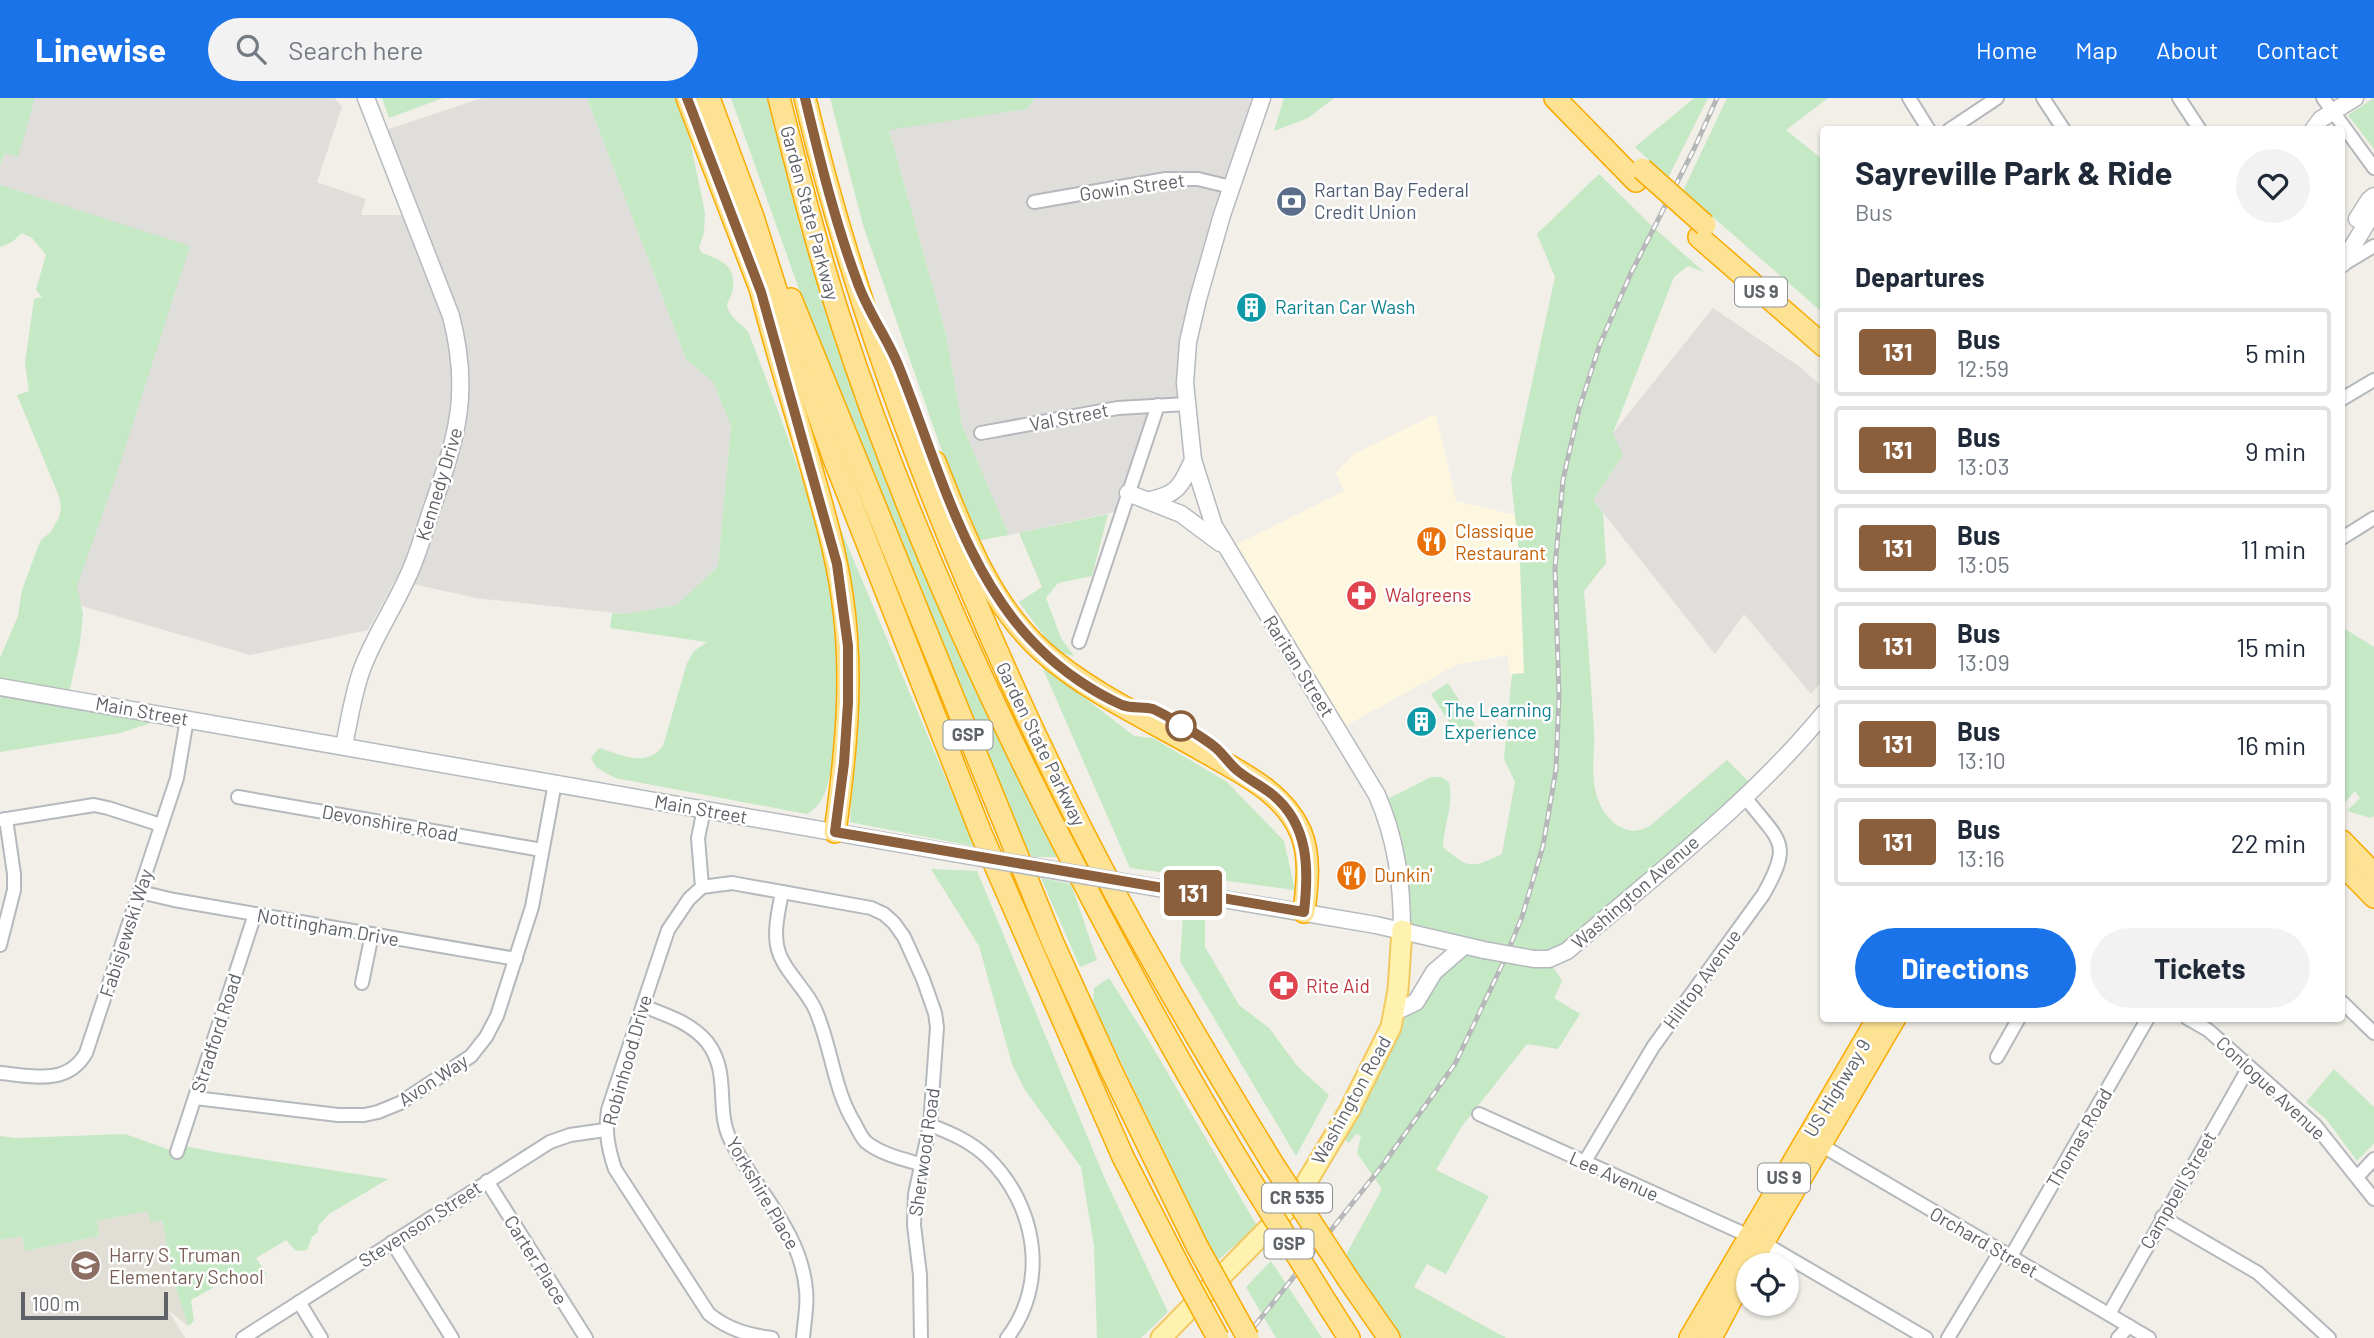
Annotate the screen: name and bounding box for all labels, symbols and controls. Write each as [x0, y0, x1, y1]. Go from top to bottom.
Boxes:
search box [208, 18, 698, 81]
text: Linewise [35, 29, 166, 69]
icon: search [232, 30, 270, 68]
text: Search here [288, 34, 423, 65]
text: Home [1976, 35, 2037, 64]
text: Map [2075, 35, 2118, 64]
text: About [2156, 35, 2218, 64]
text: Contact [2256, 35, 2339, 64]
street label: Garden State Parkway [776, 123, 845, 303]
button: heart [2236, 149, 2310, 223]
text: Sayreville Park & Ride [1855, 152, 2173, 192]
street label: Gowin Street [1078, 168, 1186, 205]
place label: Rartan Bay Federal Credit Union [1314, 178, 1469, 223]
bank icon: Rartan Bay Federal Credit Union [1274, 184, 1308, 218]
text: Bus [1855, 198, 1893, 226]
text: Departures [1855, 261, 1985, 292]
road number: US 9 [1735, 278, 1787, 307]
building icon: Raritan Car Wash [1235, 290, 1269, 324]
place label: Raritan Car Wash [1275, 295, 1415, 318]
text: Bus [1957, 323, 2000, 354]
text: 131 [1883, 337, 1912, 366]
text: 5 min [2245, 337, 2306, 368]
text: 12:59 [1957, 354, 2009, 382]
street label: Val Street [1027, 398, 1110, 435]
text: Bus [1957, 421, 2000, 452]
street label: Kennedy Drive [410, 424, 467, 543]
text: 131 [1883, 435, 1912, 464]
text: 9 min [2245, 435, 2306, 466]
text: 13:03 [1957, 452, 2010, 480]
place label: Classique Restaurant [1455, 519, 1546, 564]
text: Bus [1957, 519, 2000, 550]
restaurant icon: Classique Restaurant [1415, 525, 1449, 559]
text: 131 [1883, 533, 1912, 562]
text: 11 min [2240, 533, 2306, 564]
text: 13:05 [1957, 550, 2010, 578]
pharmacy icon: Walgreens [1345, 578, 1379, 612]
place label: Walgreens [1385, 583, 1471, 606]
street label: Raritan Street [1259, 611, 1340, 721]
text: Bus [1957, 617, 2000, 648]
text: 131 [1883, 631, 1912, 660]
text: 15 min [2236, 631, 2306, 662]
text: 13:09 [1957, 648, 2010, 676]
street label: Garden State Parkway [992, 658, 1091, 830]
street label: Main Street [94, 691, 190, 730]
place label: The Learning Experience [1444, 698, 1552, 743]
building icon: The Learning Experience [1404, 704, 1438, 738]
unlabelled marker [1166, 711, 1196, 741]
text: Bus [1957, 715, 2000, 746]
road number: GSP [944, 720, 992, 750]
text: 131 [1883, 729, 1912, 758]
text: 16 min [2236, 729, 2306, 760]
text: 13:10 [1957, 746, 2006, 774]
street label: Main Street [653, 789, 749, 828]
street label: Devonshire Road [320, 799, 460, 846]
text: Bus [1957, 813, 2000, 844]
text: 131 [1883, 827, 1912, 856]
text: 22 min [2231, 827, 2306, 858]
street label: Washington Avenue [1566, 830, 1703, 953]
text: 13:16 [1957, 844, 2005, 872]
restaurant icon: Dunkin' [1334, 858, 1368, 892]
place label: Dunkin' [1374, 863, 1432, 886]
street label: Fabisjewski Way [94, 866, 157, 1000]
line badge: 131 [1153, 870, 1233, 916]
text: 131 [1178, 878, 1208, 907]
street label: Nottingham Drive [255, 903, 401, 950]
street label: Hilltop Avenue [1658, 924, 1745, 1033]
button: Directions [1855, 928, 2076, 1008]
button: Tickets [2090, 928, 2310, 1008]
pharmacy icon: Rite Aid [1266, 969, 1300, 1003]
street label: Stradford Road [185, 970, 246, 1095]
place label: Rite Aid [1306, 974, 1370, 997]
street label: Robinhood Drive [597, 992, 656, 1128]
street label: Conlogue Avenue [2212, 1031, 2331, 1144]
street label: Washington Road [1306, 1032, 1395, 1168]
street label: US Highway 9 [1798, 1035, 1875, 1141]
street label: Avon Way [394, 1049, 472, 1111]
street label: Thomas Road [2041, 1084, 2116, 1192]
street label: Sherwood Road [903, 1086, 944, 1217]
street label: Campbell Street [2135, 1127, 2221, 1253]
street label: Yorkshire Place [722, 1132, 805, 1253]
street label: Lee Avenue [1566, 1146, 1662, 1205]
road number: US 9 [1758, 1163, 1810, 1192]
street label: Stevenson Street [354, 1175, 486, 1272]
road number: CR 535 [1262, 1184, 1332, 1212]
street label: Orchard Street [1926, 1201, 2043, 1282]
street label: Carter Place [500, 1211, 573, 1309]
road number: GSP [1264, 1230, 1314, 1259]
place label: Harry S. Truman Elementary School [109, 1243, 264, 1288]
school or university icon: Harry S. Truman Elementary School [69, 1249, 103, 1283]
map controls [1736, 1253, 1799, 1316]
button: locate [1736, 1253, 1799, 1316]
scale bar [21, 1289, 168, 1321]
text: 100 m [32, 1292, 80, 1315]

